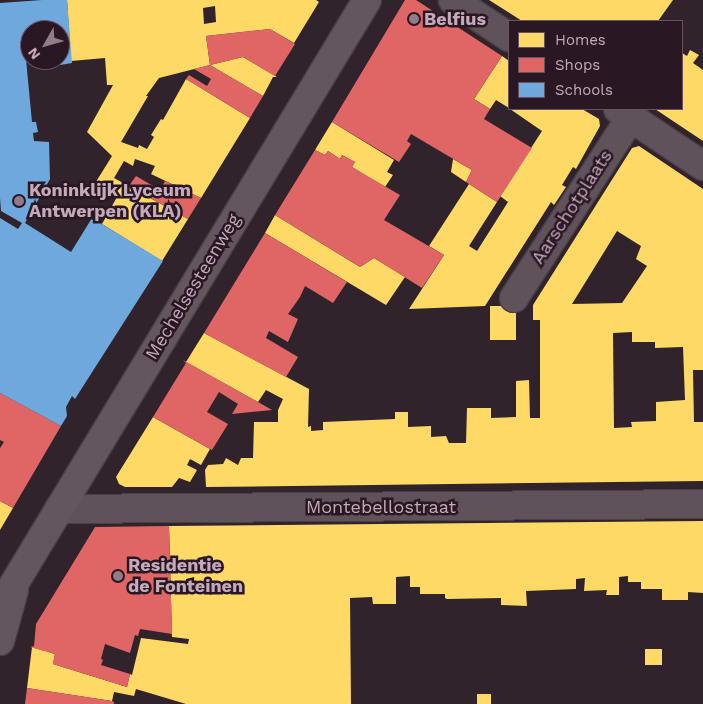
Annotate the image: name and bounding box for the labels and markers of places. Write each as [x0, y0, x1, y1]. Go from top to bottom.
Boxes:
place label: Belfius [424, 8, 486, 30]
marker: Belfius [408, 13, 420, 25]
place label: Koninklijk Lyceum Antwerpen (KLA) [29, 180, 191, 222]
marker: Koninklijk Lyceum Antwerpen (KLA) [13, 195, 25, 207]
place label: Residentie de Fonteinen [128, 555, 243, 598]
marker: Residentie de Fonteinen [112, 570, 124, 582]

